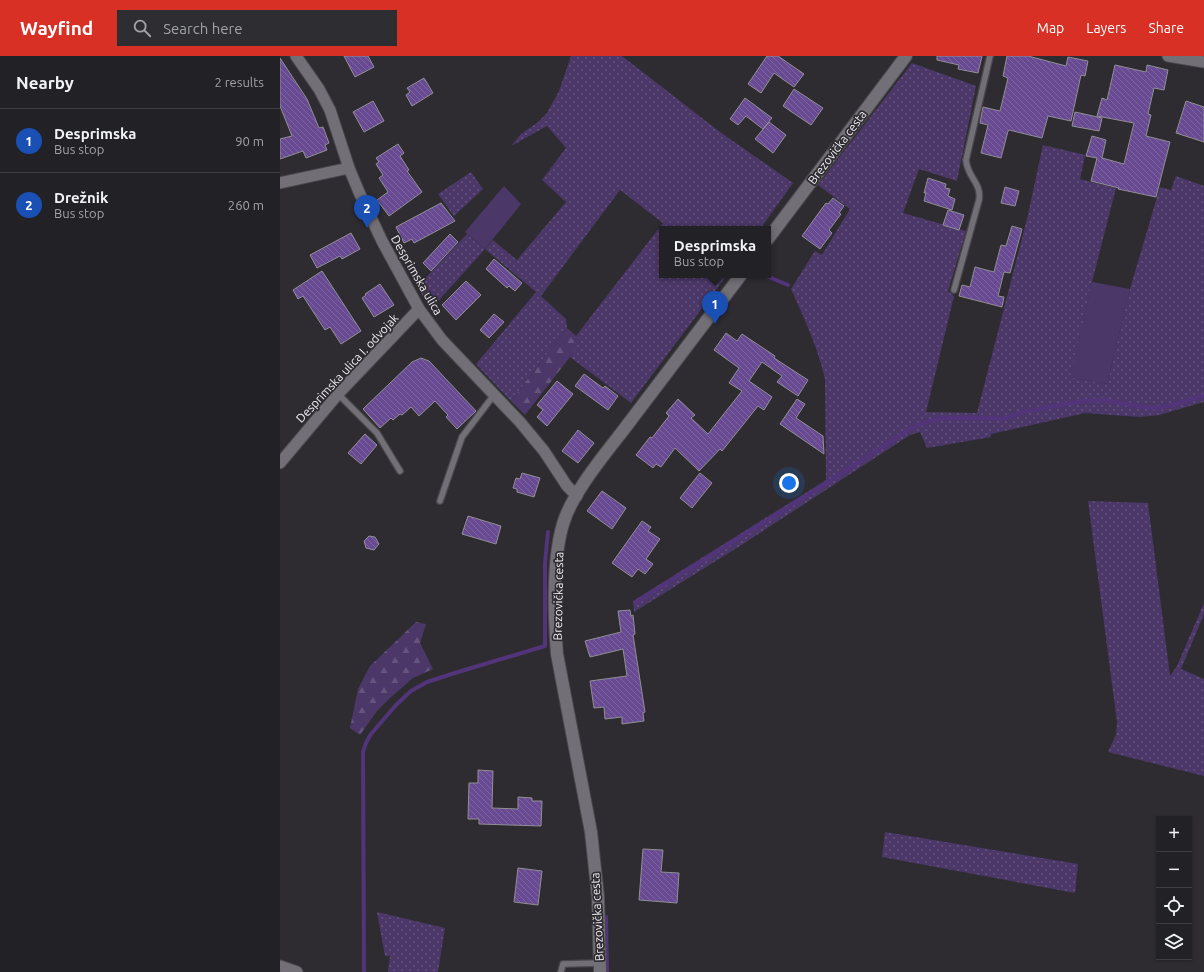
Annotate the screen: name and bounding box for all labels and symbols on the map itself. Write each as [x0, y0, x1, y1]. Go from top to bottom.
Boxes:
street label: Brezovička cesta [805, 108, 869, 186]
pin: 2 [354, 195, 380, 228]
street label: Desprimska ulica [389, 233, 445, 317]
pin: 1 [702, 291, 728, 324]
street label: Desprimska ulica I. odvojak [293, 311, 401, 425]
your location [779, 473, 799, 493]
street label: Brezovička cesta [551, 552, 565, 640]
street label: Brezovička cesta [588, 872, 606, 962]

